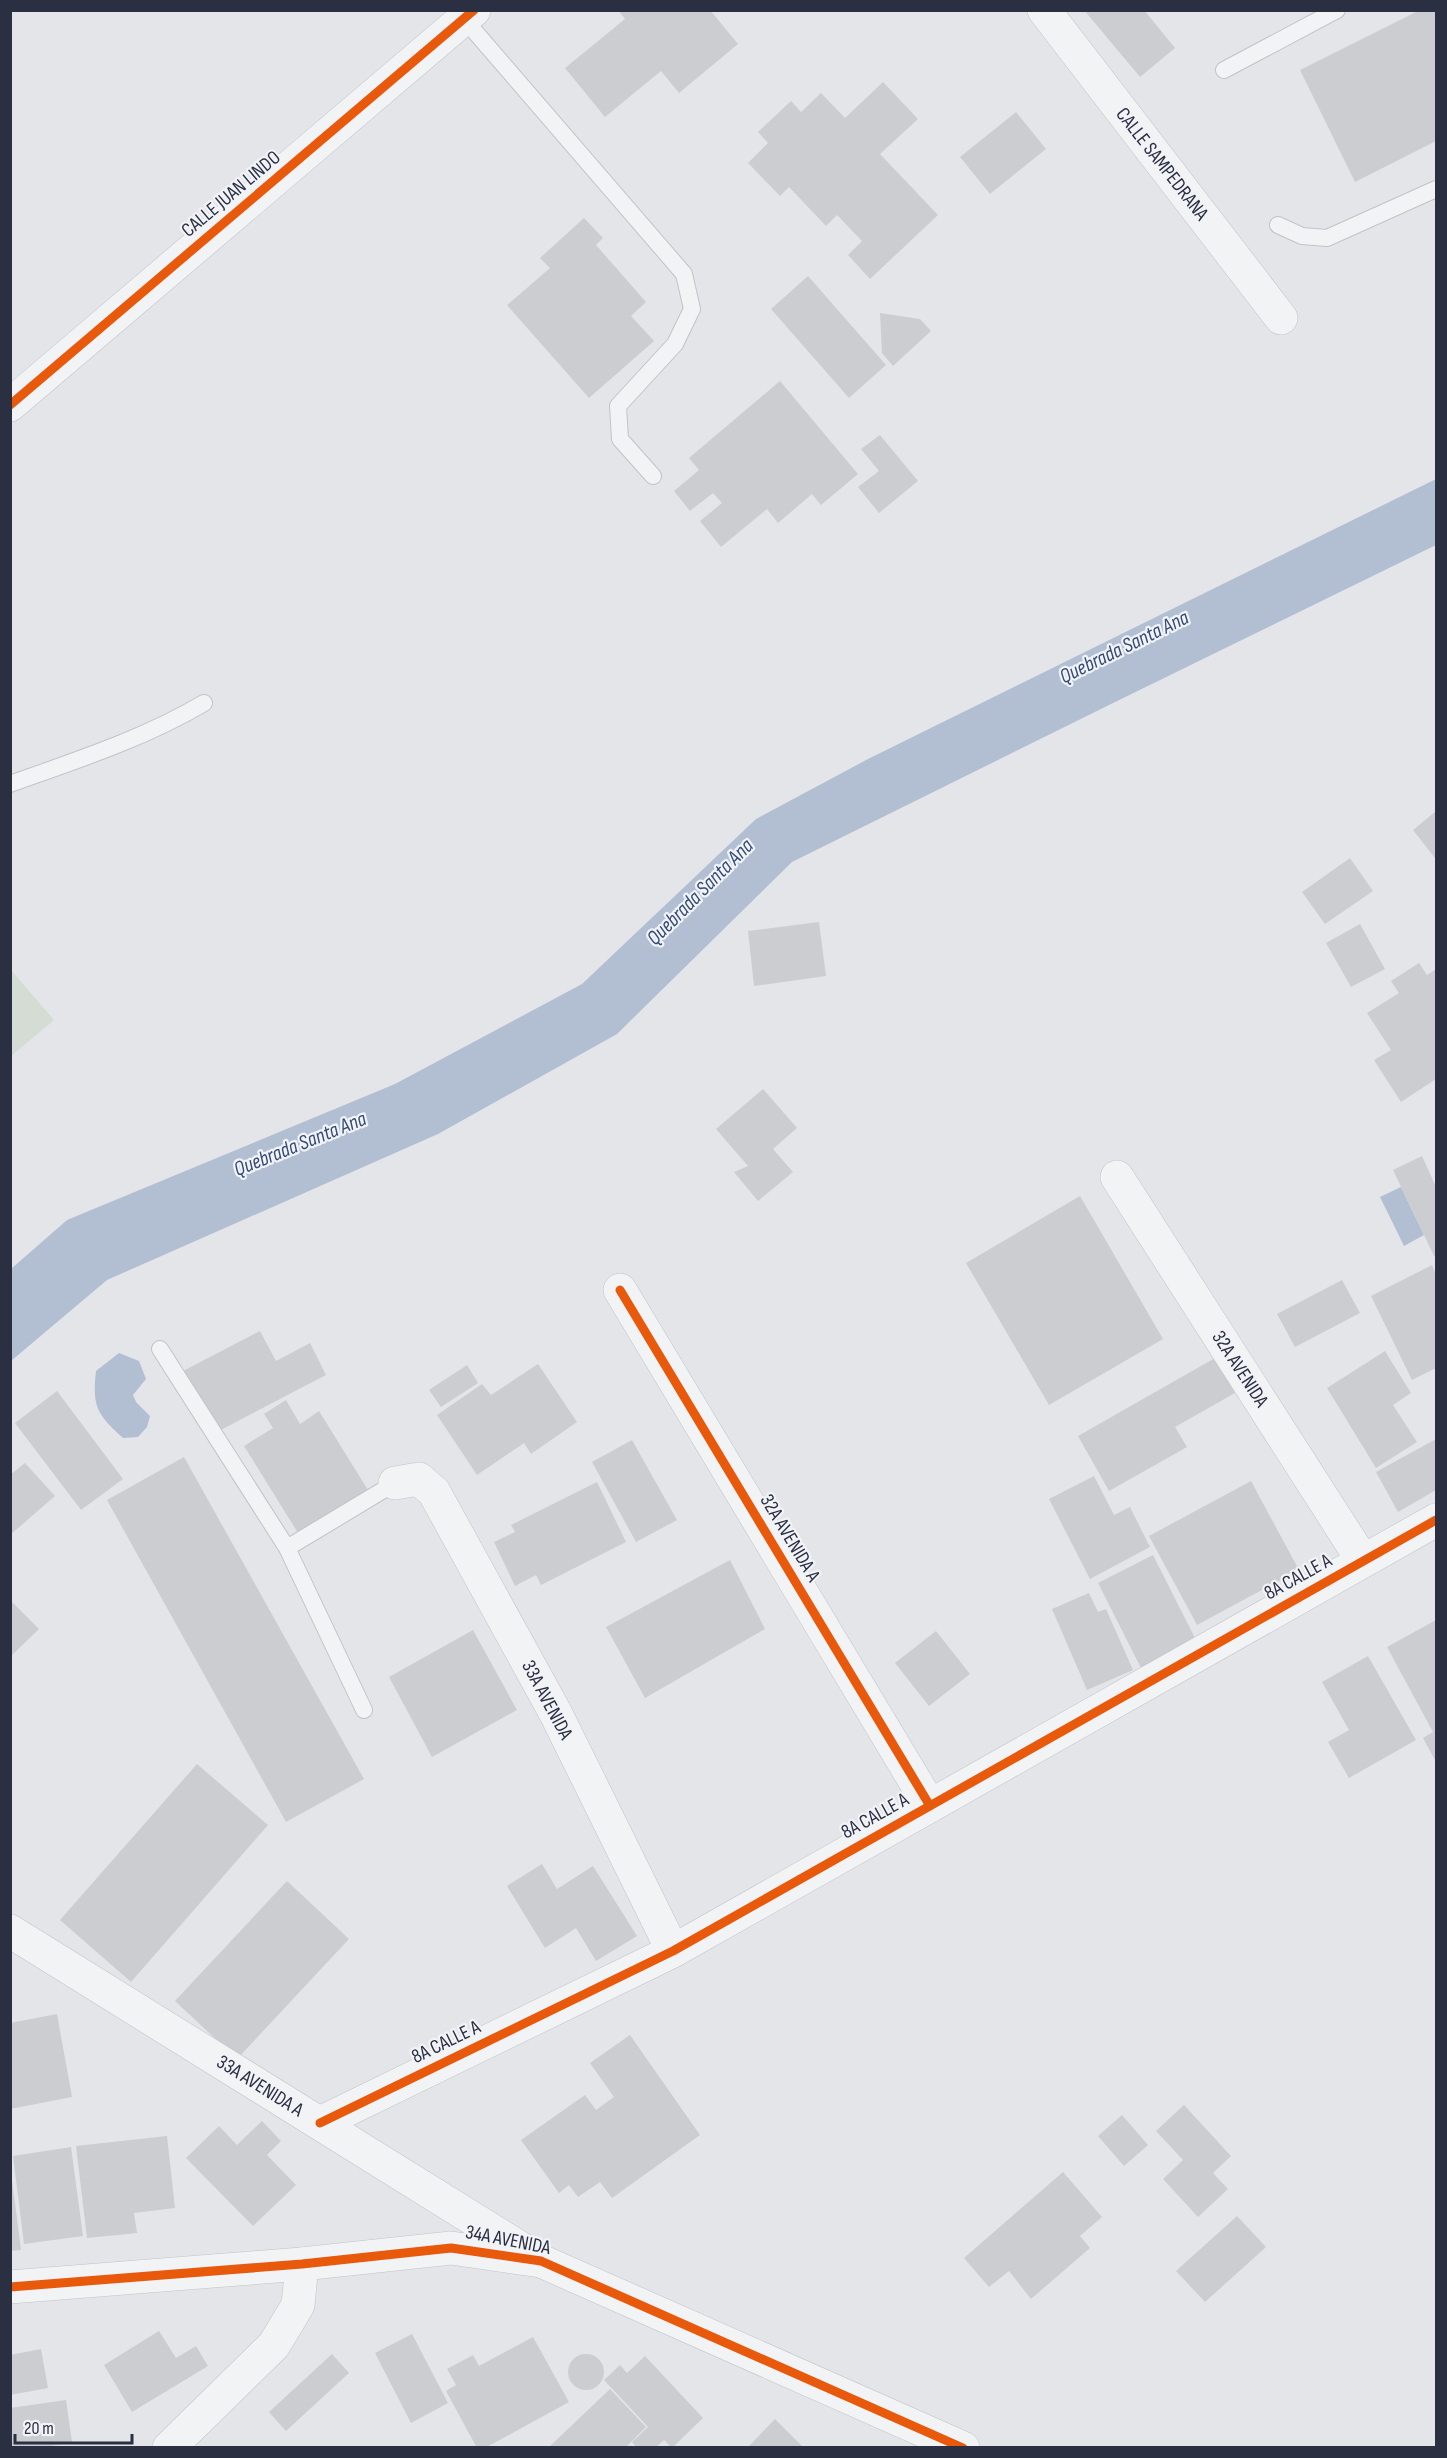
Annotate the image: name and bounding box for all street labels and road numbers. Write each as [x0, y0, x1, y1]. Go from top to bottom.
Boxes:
street label: CALLE SAMPEDRANA [1111, 103, 1214, 225]
street label: CALLE JUAN LINDO [177, 146, 285, 242]
street label: 32A AVENIDA [1207, 1326, 1274, 1412]
street label: 32A AVENIDA A [755, 1490, 826, 1586]
street label: 8A CALLE A [1260, 1548, 1336, 1605]
street label: 33A AVENIDA [516, 1656, 578, 1744]
street label: 8A CALLE A [837, 1787, 913, 1844]
street label: 8A CALLE A [408, 2015, 485, 2069]
street label: 33A AVENIDA A [212, 2050, 308, 2122]
street label: 34A AVENIDA [463, 2220, 553, 2260]

